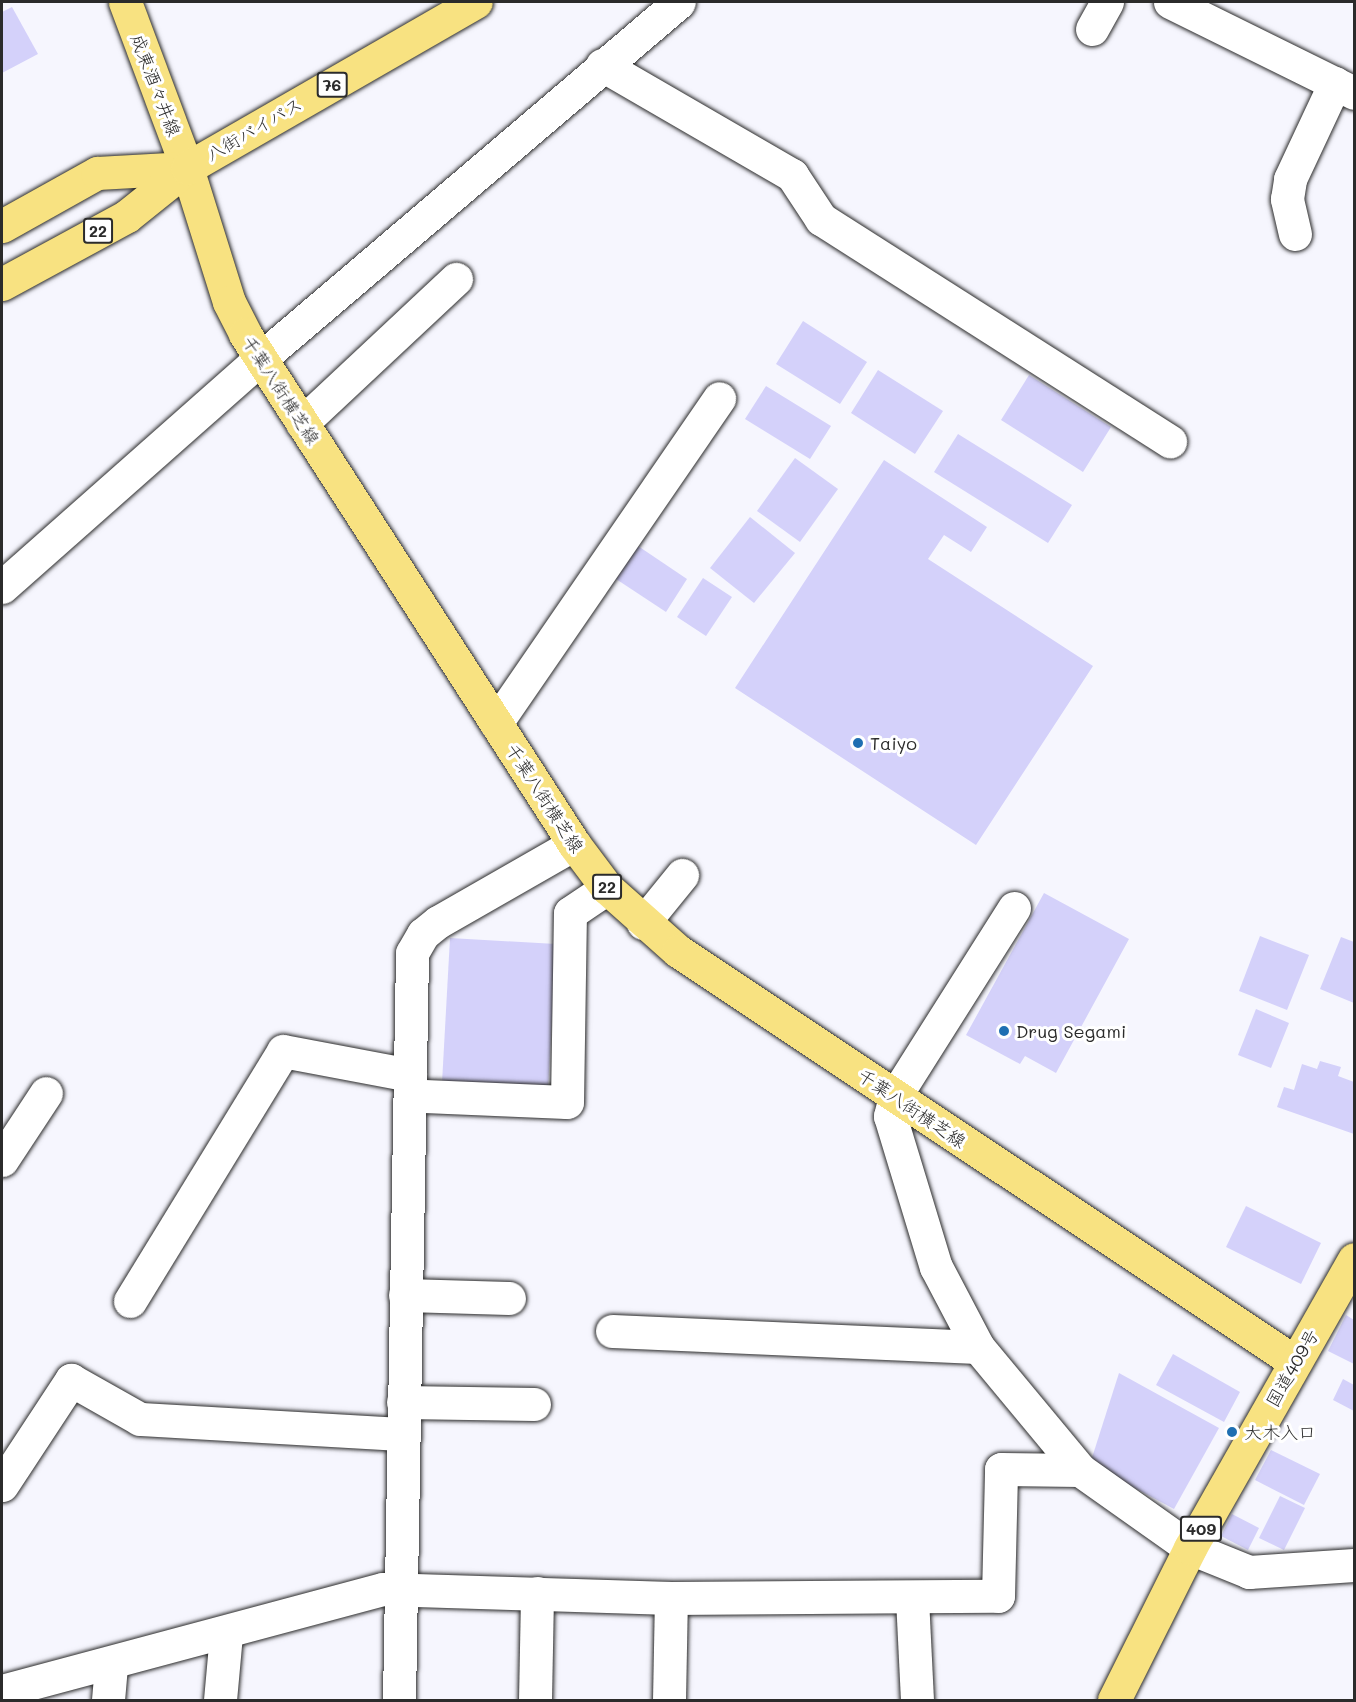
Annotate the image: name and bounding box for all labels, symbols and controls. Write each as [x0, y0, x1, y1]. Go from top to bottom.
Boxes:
street label: 成東酒々井線 [127, 31, 185, 139]
road number: 76 [316, 72, 348, 98]
street label: 八街バイパス [202, 93, 306, 165]
road number: 22 [83, 218, 113, 244]
street label: 千葉八街横芝線 [238, 331, 324, 449]
place label: Taiyo [870, 732, 917, 754]
marker: Taiyo [851, 736, 865, 750]
street label: 千葉八街横芝線 [502, 739, 588, 857]
road number: 22 [592, 874, 622, 900]
place label: Drug Segami [1016, 1020, 1126, 1042]
marker: Drug Segami [997, 1024, 1011, 1038]
street label: 千葉八街横芝線 [854, 1064, 970, 1152]
street label: 国道409号 [1261, 1325, 1323, 1411]
place label: 大木入口 [1244, 1421, 1316, 1443]
marker: 大木入口 [1225, 1425, 1239, 1439]
road number: 409 [1178, 1516, 1224, 1542]

